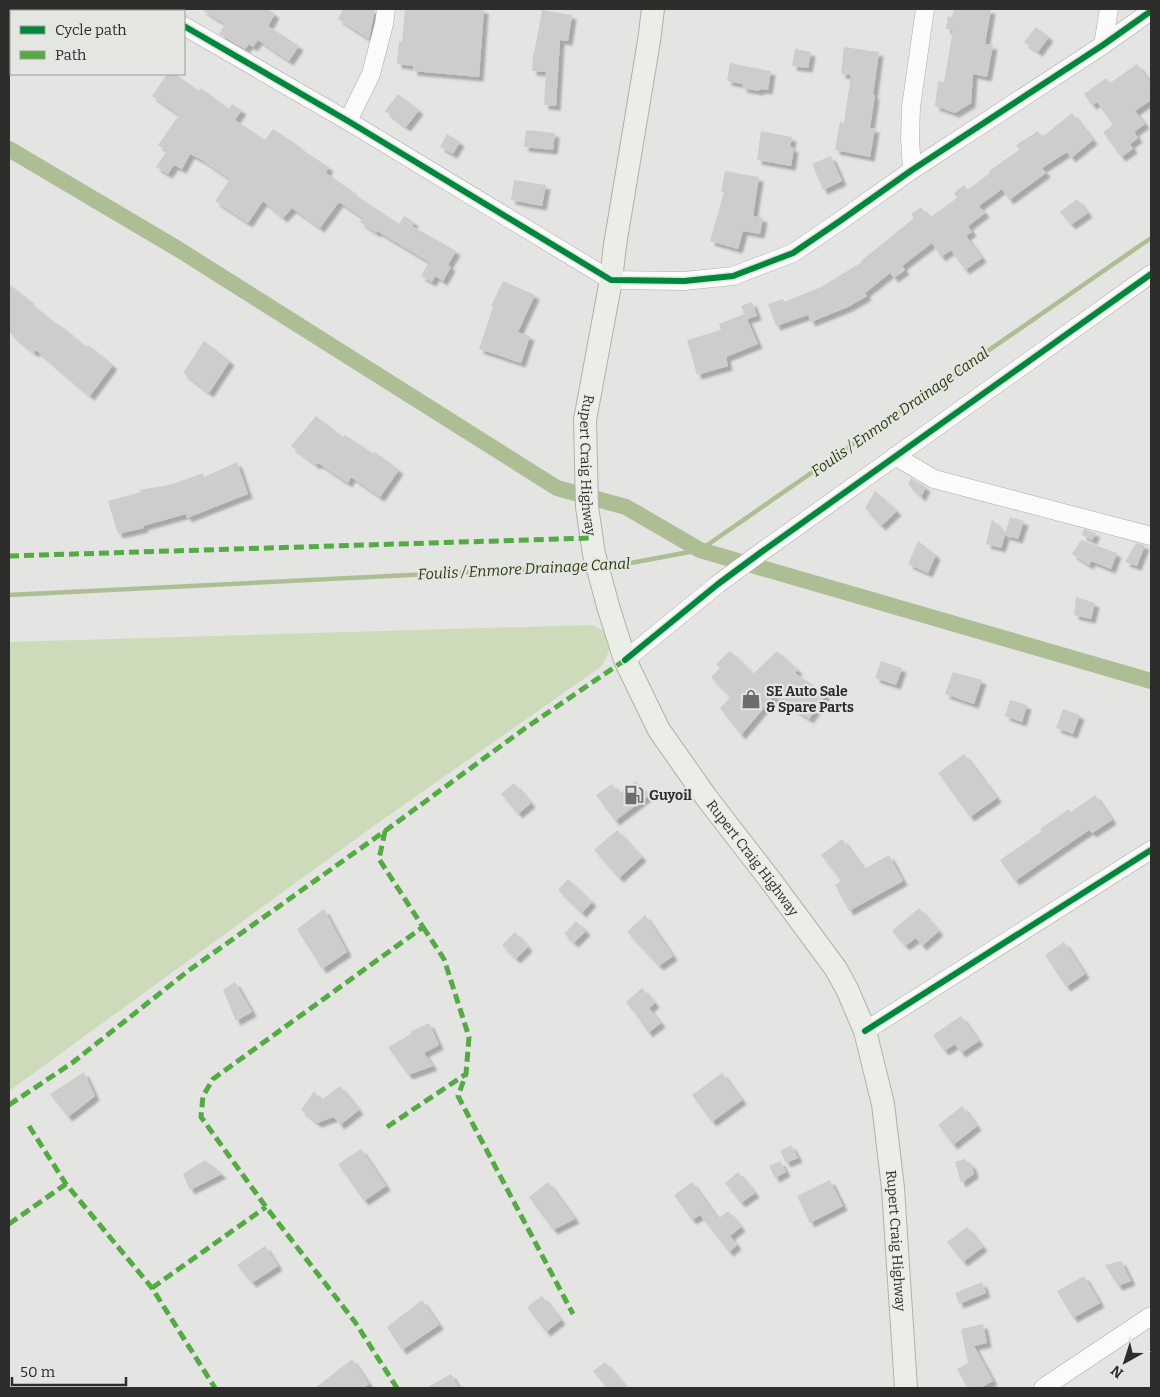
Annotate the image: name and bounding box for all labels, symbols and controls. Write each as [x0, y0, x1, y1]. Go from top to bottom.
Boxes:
legend [10, 10, 185, 75]
text: Cycle path [55, 21, 127, 39]
text: Path [55, 46, 87, 64]
water label: Foulis / Enmore Drainage Canal [808, 344, 992, 480]
street label: Rupert Craig Highway [577, 393, 600, 538]
water label: Foulis / Enmore Drainage Canal [417, 554, 631, 584]
place label: SE Auto Sale & Spare Parts [766, 683, 854, 716]
shop icon: SE Auto Sale & Spare Parts [740, 688, 762, 710]
fuel station icon: Guyoil [623, 784, 645, 806]
place label: Guyoil [649, 787, 693, 804]
street label: Rupert Craig Highway [703, 796, 803, 920]
street label: Rupert Craig Highway [882, 1169, 910, 1312]
north arrow [1100, 1337, 1150, 1387]
scale bar [12, 1354, 126, 1386]
text: N [1107, 1362, 1127, 1382]
text: 50 m [20, 1363, 56, 1381]

